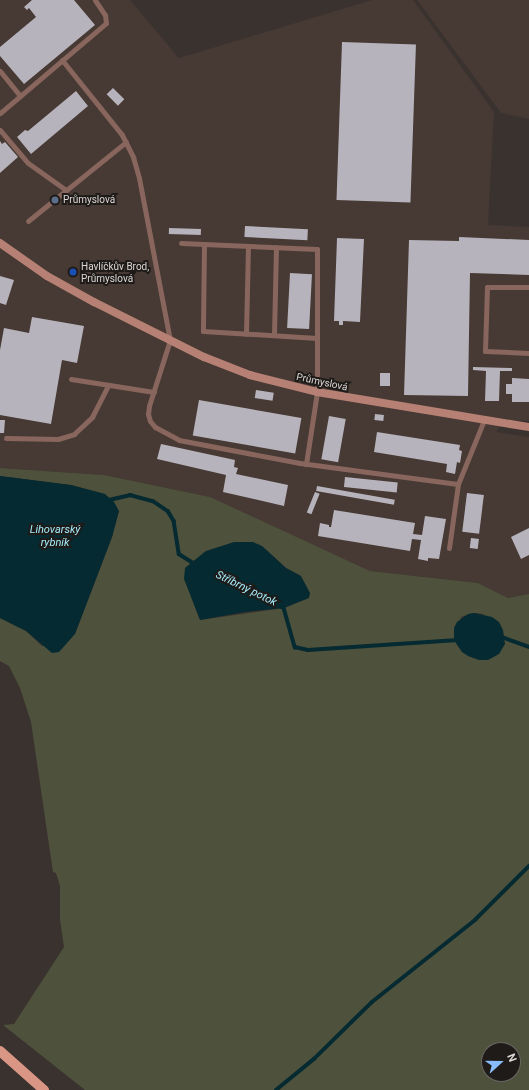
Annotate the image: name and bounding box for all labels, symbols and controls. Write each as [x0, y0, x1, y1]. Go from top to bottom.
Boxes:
place label: Průmyslová [63, 194, 115, 206]
marker: Průmyslová [50, 195, 60, 205]
place label: Havlíčkův Brod, Průmyslová [81, 260, 149, 284]
marker: Havlíčkův Brod, Průmyslová [68, 267, 78, 277]
street label: Průmyslová [295, 371, 349, 393]
water label: Lihovarský rybník [30, 524, 80, 550]
water label: Stříbrný potok [213, 569, 279, 609]
north arrow [481, 1042, 521, 1082]
text: N [504, 1052, 519, 1064]

